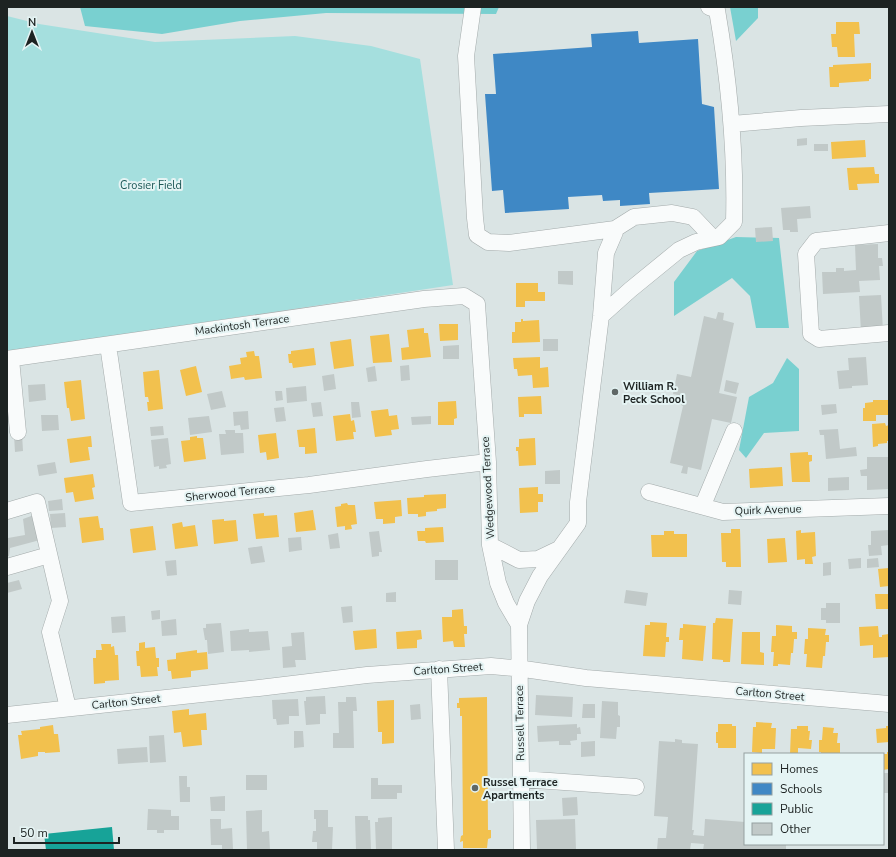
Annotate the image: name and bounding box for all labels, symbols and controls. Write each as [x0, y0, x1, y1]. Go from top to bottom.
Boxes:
north arrow [12, 12, 52, 52]
text: N [28, 15, 36, 30]
park label: Crosier Field [120, 178, 182, 193]
street label: Mackintosh Terrace [194, 311, 290, 339]
place label: William R. Peck School [623, 379, 685, 407]
marker: William R. Peck School [610, 387, 620, 397]
street label: Wedgewood Terrace [478, 436, 498, 540]
street label: Sherwood Terrace [185, 481, 276, 505]
street label: Quirk Avenue [734, 501, 802, 519]
street label: Carlton Street [413, 659, 483, 679]
street label: Carlton Street [735, 684, 805, 704]
street label: Russell Terrace [512, 685, 528, 761]
street label: Carlton Street [91, 691, 161, 713]
legend [744, 753, 884, 845]
text: Homes [780, 761, 818, 777]
place label: Russel Terrace Apartments [483, 775, 558, 803]
text: Schools [780, 781, 823, 797]
marker: Russel Terrace Apartments [470, 783, 480, 793]
text: Public [780, 801, 814, 817]
scale bar [14, 819, 119, 845]
text: Other [780, 821, 812, 837]
text: 50 m [20, 825, 48, 841]

